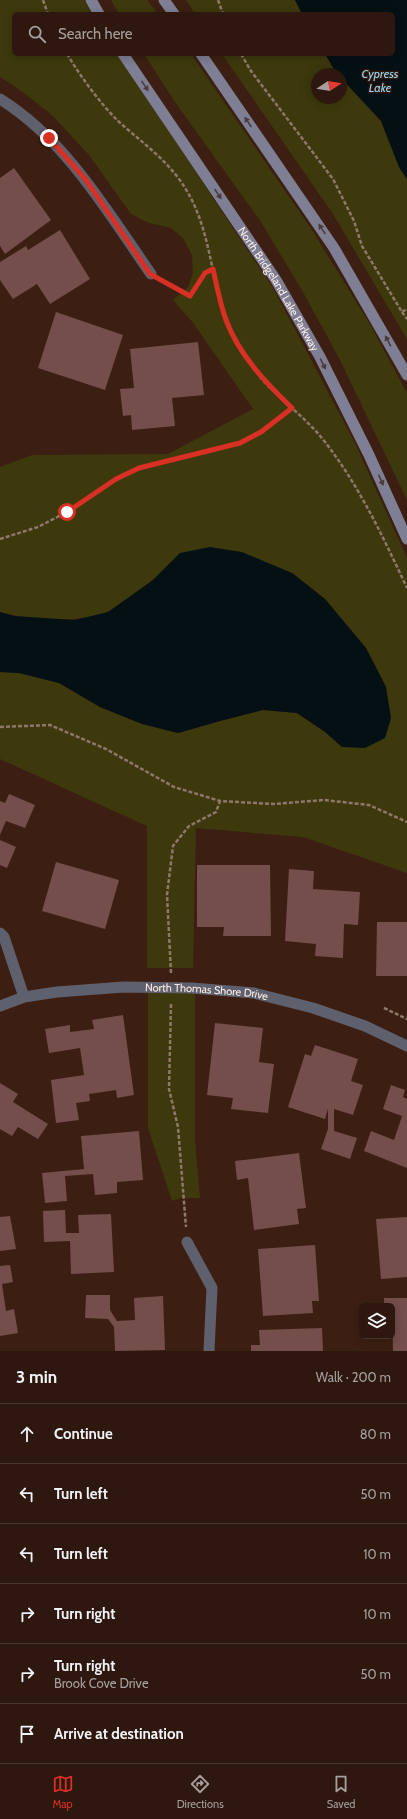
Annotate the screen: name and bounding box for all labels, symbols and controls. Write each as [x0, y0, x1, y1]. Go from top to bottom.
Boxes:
search box [12, 12, 395, 56]
icon: search [26, 23, 48, 45]
text: Search here [58, 25, 133, 43]
water label: Cypress Lake [362, 66, 399, 95]
north arrow [311, 68, 347, 104]
one-way arrow [141, 81, 149, 92]
one-way arrow [244, 117, 252, 127]
route end [40, 129, 58, 147]
one-way arrow [214, 189, 222, 199]
street label: North Bridgeland Lake Parkway [235, 224, 322, 354]
one-way arrow [318, 224, 326, 235]
one-way arrow [385, 335, 392, 347]
one-way arrow [320, 358, 326, 370]
one-way arrow [378, 475, 384, 486]
route start [58, 503, 76, 521]
street label: North Thomas Shore Drive [145, 980, 270, 1003]
map controls [359, 1303, 395, 1339]
button: layers [359, 1303, 395, 1339]
text: 3 min [16, 1367, 57, 1387]
text: Walk · 200 m [316, 1369, 391, 1385]
icon: ahead [16, 1423, 38, 1445]
text: Continue [54, 1425, 113, 1443]
text: 80 m [360, 1426, 391, 1442]
icon: left [16, 1483, 38, 1505]
text: Turn left [54, 1485, 108, 1503]
text: 50 m [361, 1486, 391, 1502]
icon: left [16, 1543, 38, 1565]
text: Turn left [54, 1545, 108, 1563]
text: 10 m [363, 1546, 391, 1562]
icon: right [16, 1603, 38, 1625]
text: Turn right [54, 1605, 115, 1623]
text: 10 m [363, 1606, 391, 1622]
text: Turn right [54, 1657, 115, 1675]
icon: right [16, 1663, 38, 1685]
text: 50 m [361, 1666, 391, 1682]
text: Brook Cove Drive [54, 1675, 149, 1691]
icon: arrive [16, 1723, 38, 1745]
text: Arrive at destination [54, 1725, 184, 1743]
tab: Map [52, 1773, 74, 1811]
tab: Directions [177, 1773, 224, 1811]
tab: Saved [327, 1773, 355, 1811]

